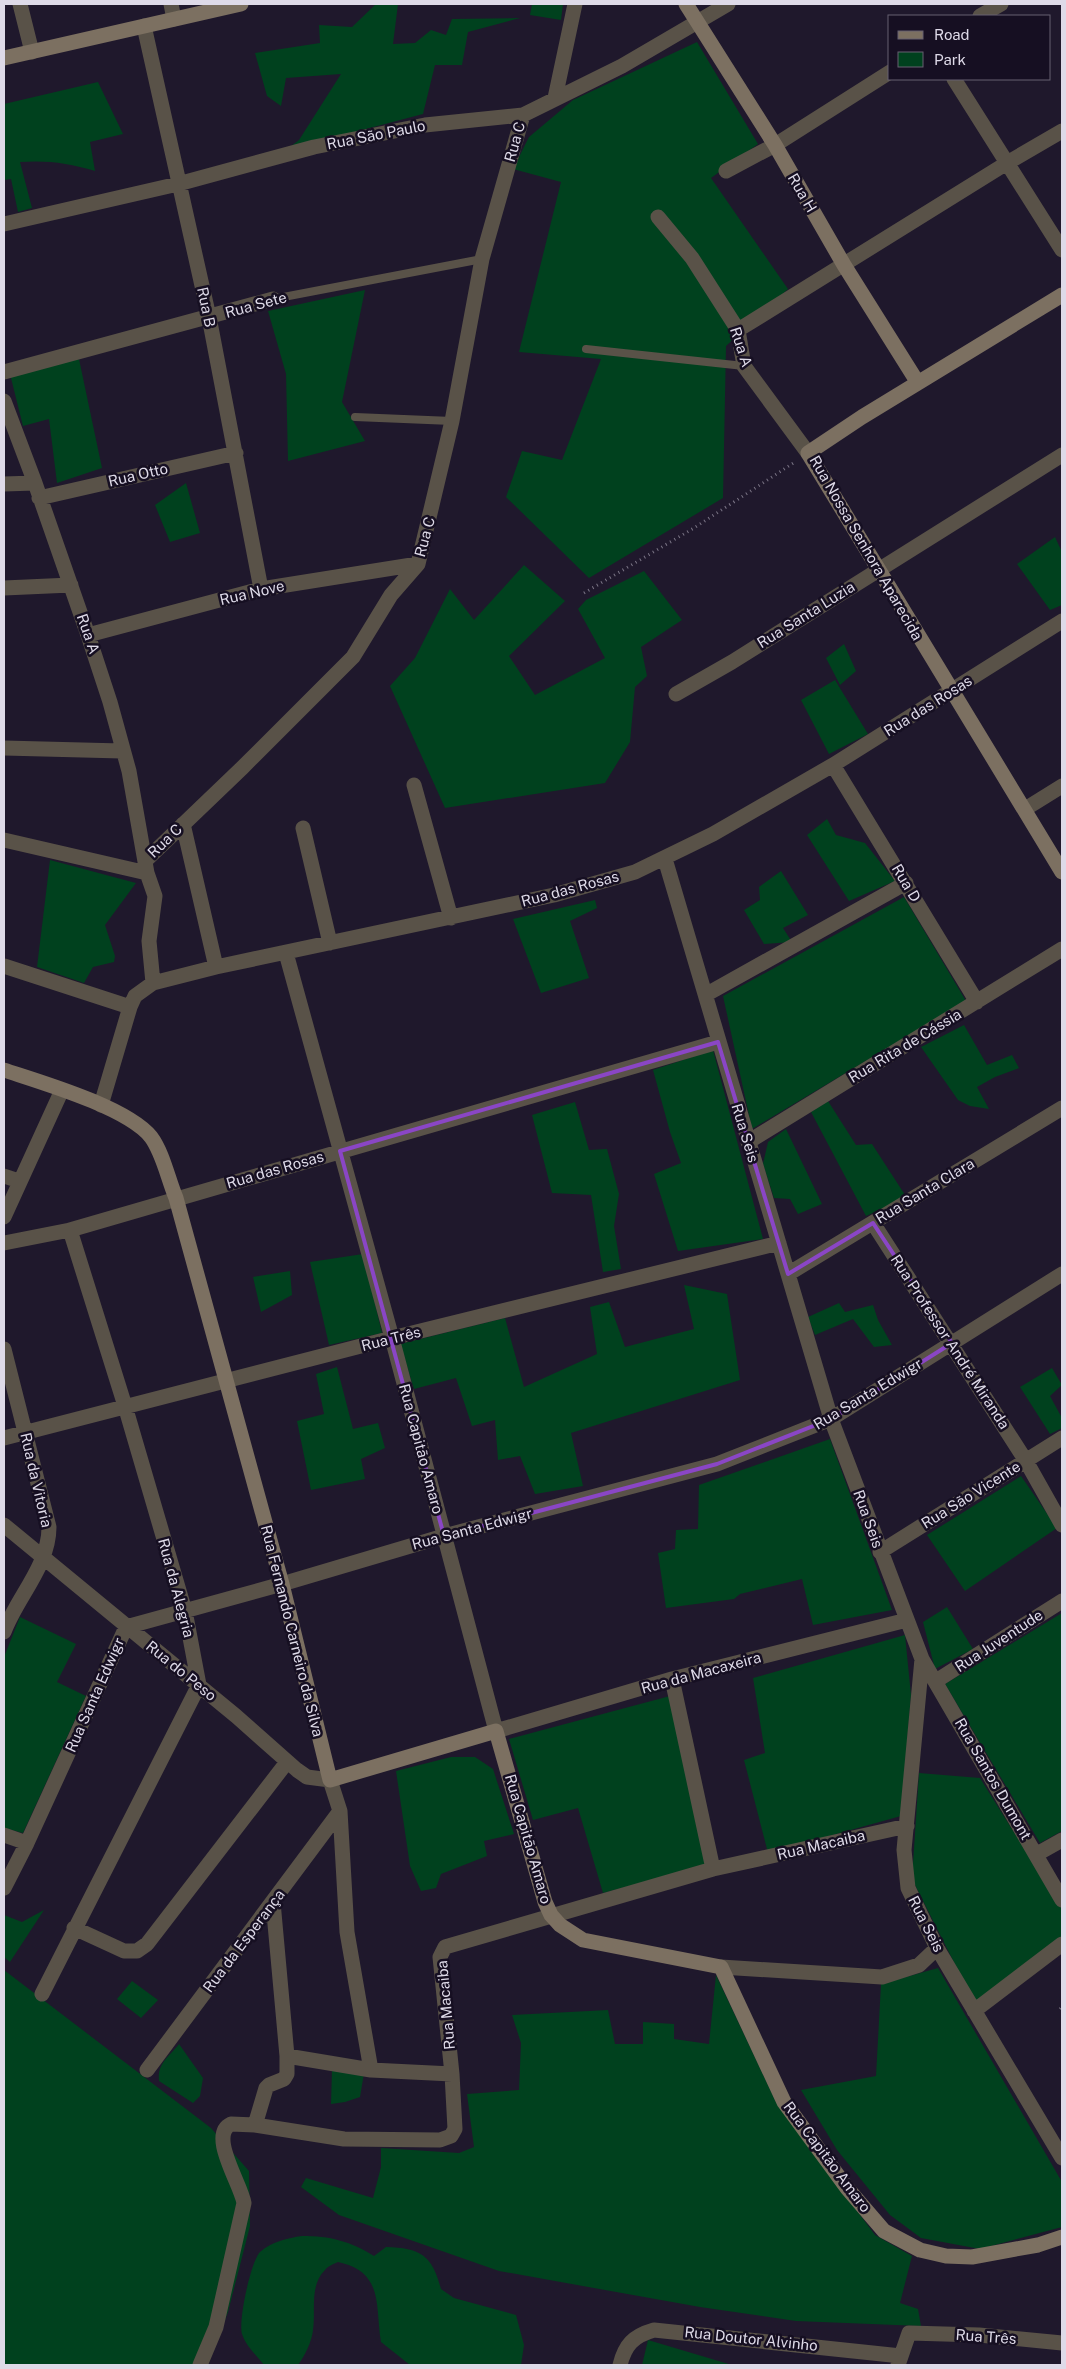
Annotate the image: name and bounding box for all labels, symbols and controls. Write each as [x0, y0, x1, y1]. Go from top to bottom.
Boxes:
legend [888, 15, 1051, 80]
text: Road [934, 26, 970, 43]
text: Park [934, 51, 966, 68]
street label: Rua São Paulo [325, 117, 427, 152]
street label: Rua C [501, 120, 528, 164]
street label: Rua H [785, 170, 820, 215]
street label: Rua B [194, 285, 219, 329]
street label: Rua Sete [223, 288, 288, 321]
street label: Rua A [727, 325, 756, 369]
street label: Rua Nossa Senhora Aparecida [806, 452, 926, 643]
street label: Rua Otto [106, 459, 169, 490]
street label: Rua C [411, 515, 438, 559]
street label: Rua Nove [218, 577, 286, 608]
street label: Rua Santa Luzia [754, 578, 858, 651]
street label: Rua A [74, 612, 103, 656]
street label: Rua das Rosas [881, 672, 975, 739]
street label: Rua C [144, 820, 185, 861]
street label: Rua D [889, 861, 924, 905]
street label: Rua das Rosas [519, 867, 621, 910]
street label: Rua Rita de Cássia [845, 1005, 964, 1086]
street label: Rua Seis [729, 1101, 762, 1164]
street label: Rua das Rosas [224, 1147, 326, 1192]
street label: Rua Santa Clara [872, 1154, 977, 1227]
street label: Rua Professor André Miranda [888, 1251, 1013, 1432]
street label: Rua Três [359, 1323, 422, 1354]
street label: Rua Santa Edwigr [810, 1354, 925, 1433]
street label: Rua Capitão Amaro [396, 1382, 447, 1516]
street label: Rua da Vitoria [17, 1431, 56, 1529]
street label: Rua São Vicente [918, 1457, 1023, 1532]
street label: Rua Seis [850, 1487, 887, 1550]
street label: Rua Santa Edwigr [410, 1504, 534, 1553]
street label: Rua Fernando Carneiro da Silva [258, 1523, 327, 1739]
street label: Rua da Alegria [155, 1536, 198, 1639]
street label: Rua Juventude [952, 1606, 1046, 1675]
street label: Rua Santa Edwigr [62, 1635, 128, 1755]
street label: Rua do Peso [143, 1637, 220, 1704]
street label: Rua da Macaxeira [639, 1648, 763, 1697]
street label: Rua Santos Dumont [952, 1715, 1035, 1843]
street label: Rua Capitão Amaro [502, 1772, 555, 1906]
street label: Rua Macaiba [775, 1826, 866, 1863]
street label: Rua da Esperança [199, 1886, 288, 1996]
street label: Rua Seis [905, 1893, 948, 1955]
street label: Rua Macaiba [433, 1960, 458, 2050]
street label: Rua Capitão Amaro [780, 2098, 875, 2215]
street label: Rua Doutor Alvinho [684, 2323, 819, 2354]
street label: Rua Três [955, 2326, 1017, 2347]

